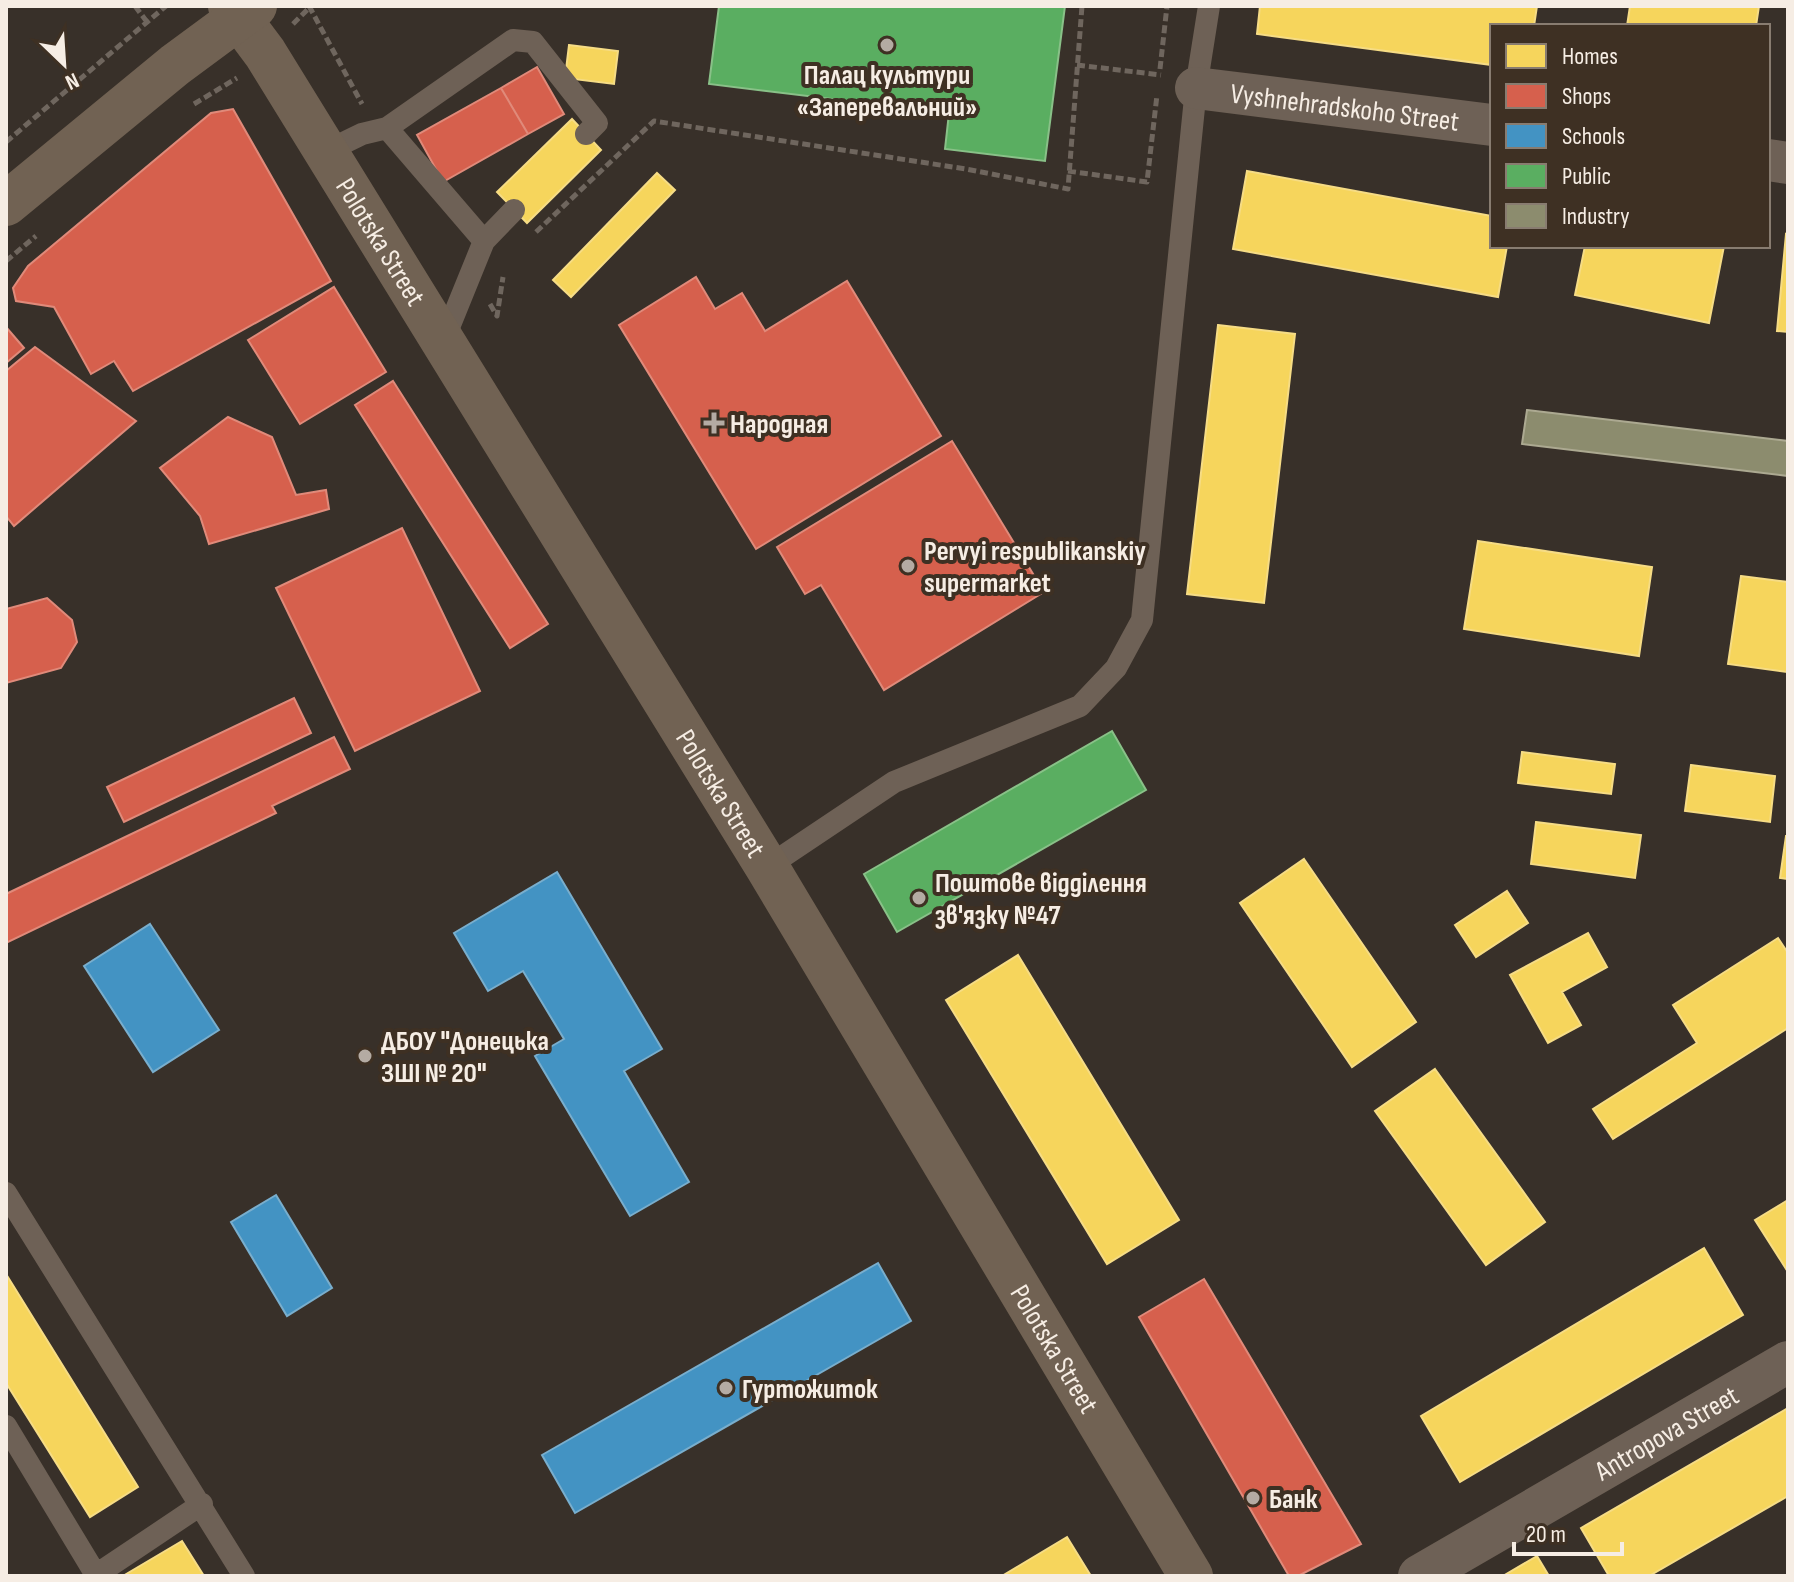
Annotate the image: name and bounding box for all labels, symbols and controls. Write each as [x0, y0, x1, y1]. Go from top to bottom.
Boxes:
north arrow [24, 24, 104, 104]
legend [1490, 24, 1770, 248]
marker: Палац культури «Заперевальний» [878, 36, 896, 54]
text: Homes [1562, 42, 1618, 71]
place label: Палац культури «Заперевальний» [797, 59, 977, 124]
text: N [61, 66, 83, 95]
street label: Vyshnehradskoho Street [1229, 77, 1461, 139]
text: Shops [1562, 82, 1611, 111]
text: Schools [1562, 122, 1625, 151]
text: Public [1562, 162, 1611, 191]
street label: Polotska Street [328, 172, 432, 312]
text: Industry [1562, 202, 1629, 231]
place label: Народная [730, 408, 828, 441]
marker: Народная [705, 414, 723, 432]
place label: Pervyi respublikanskiy supermarket [924, 535, 1146, 600]
marker: Pervyi respublikanskiy supermarket [899, 557, 917, 575]
street label: Polotska Street [668, 724, 772, 864]
place label: Поштове відділення зв'язку №47 [935, 867, 1147, 932]
marker: Поштове відділення зв'язку №47 [910, 889, 928, 907]
place label: ДБОУ "Донецька ЗШІ № 20" [381, 1025, 549, 1090]
marker: ДБОУ "Донецька ЗШІ № 20" [356, 1047, 374, 1065]
street label: Polotska Street [1003, 1279, 1105, 1419]
place label: Гуртожиток [742, 1373, 878, 1406]
marker: Гуртожиток [717, 1379, 735, 1397]
street label: Antropova Street [1589, 1379, 1745, 1489]
place label: Банк [1269, 1483, 1318, 1516]
marker: Банк [1244, 1489, 1262, 1507]
scale bar [1514, 1506, 1622, 1556]
text: 20 m [1526, 1520, 1566, 1549]

